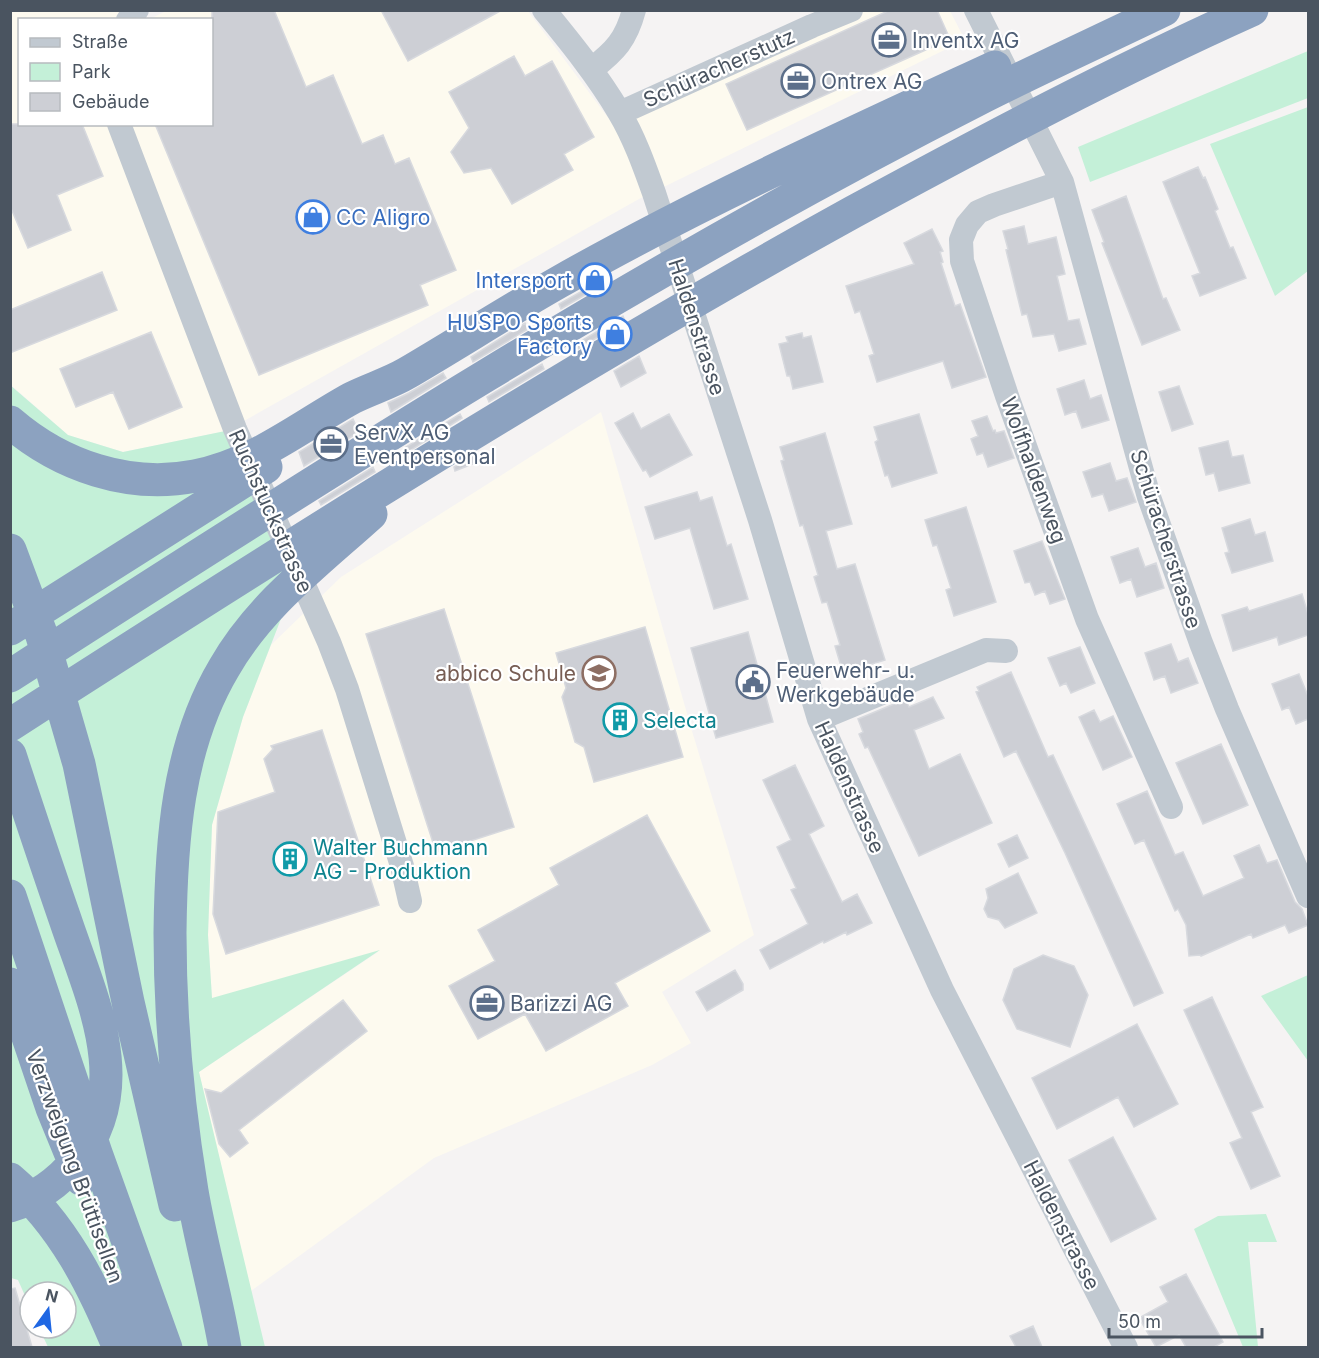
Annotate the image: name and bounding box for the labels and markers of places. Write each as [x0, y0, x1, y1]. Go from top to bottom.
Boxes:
office icon: Inventx AG [871, 22, 907, 58]
place label: Inventx AG [912, 28, 1019, 53]
office icon: Ontrex AG [780, 63, 816, 99]
place label: Ontrex AG [821, 69, 922, 94]
shop icon: CC Aligro [295, 199, 331, 235]
place label: CC Aligro [336, 205, 430, 230]
shop icon: Intersport [577, 262, 613, 298]
place label: Intersport [476, 268, 572, 293]
place label: HUSPO Sports Factory [447, 310, 592, 359]
shop icon: HUSPO Sports Factory [597, 316, 633, 352]
place label: ServX AG Eventpersonal [354, 420, 496, 469]
office icon: ServX AG Eventpersonal [313, 426, 349, 462]
school or university icon: abbico Schule [581, 655, 617, 691]
place label: Feuerwehr- u. Werkgebäude [776, 658, 915, 707]
place label: abbico Schule [435, 661, 576, 686]
public building icon: Feuerwehr- u. Werkgebäude [735, 664, 771, 700]
building icon: Selecta [602, 702, 638, 738]
place label: Selecta [643, 708, 717, 733]
place label: Walter Buchmann AG - Produktion [313, 835, 488, 884]
building icon: Walter Buchmann AG - Produktion [272, 841, 308, 877]
office icon: Barizzi AG [469, 985, 505, 1021]
place label: Barizzi AG [510, 991, 612, 1016]

